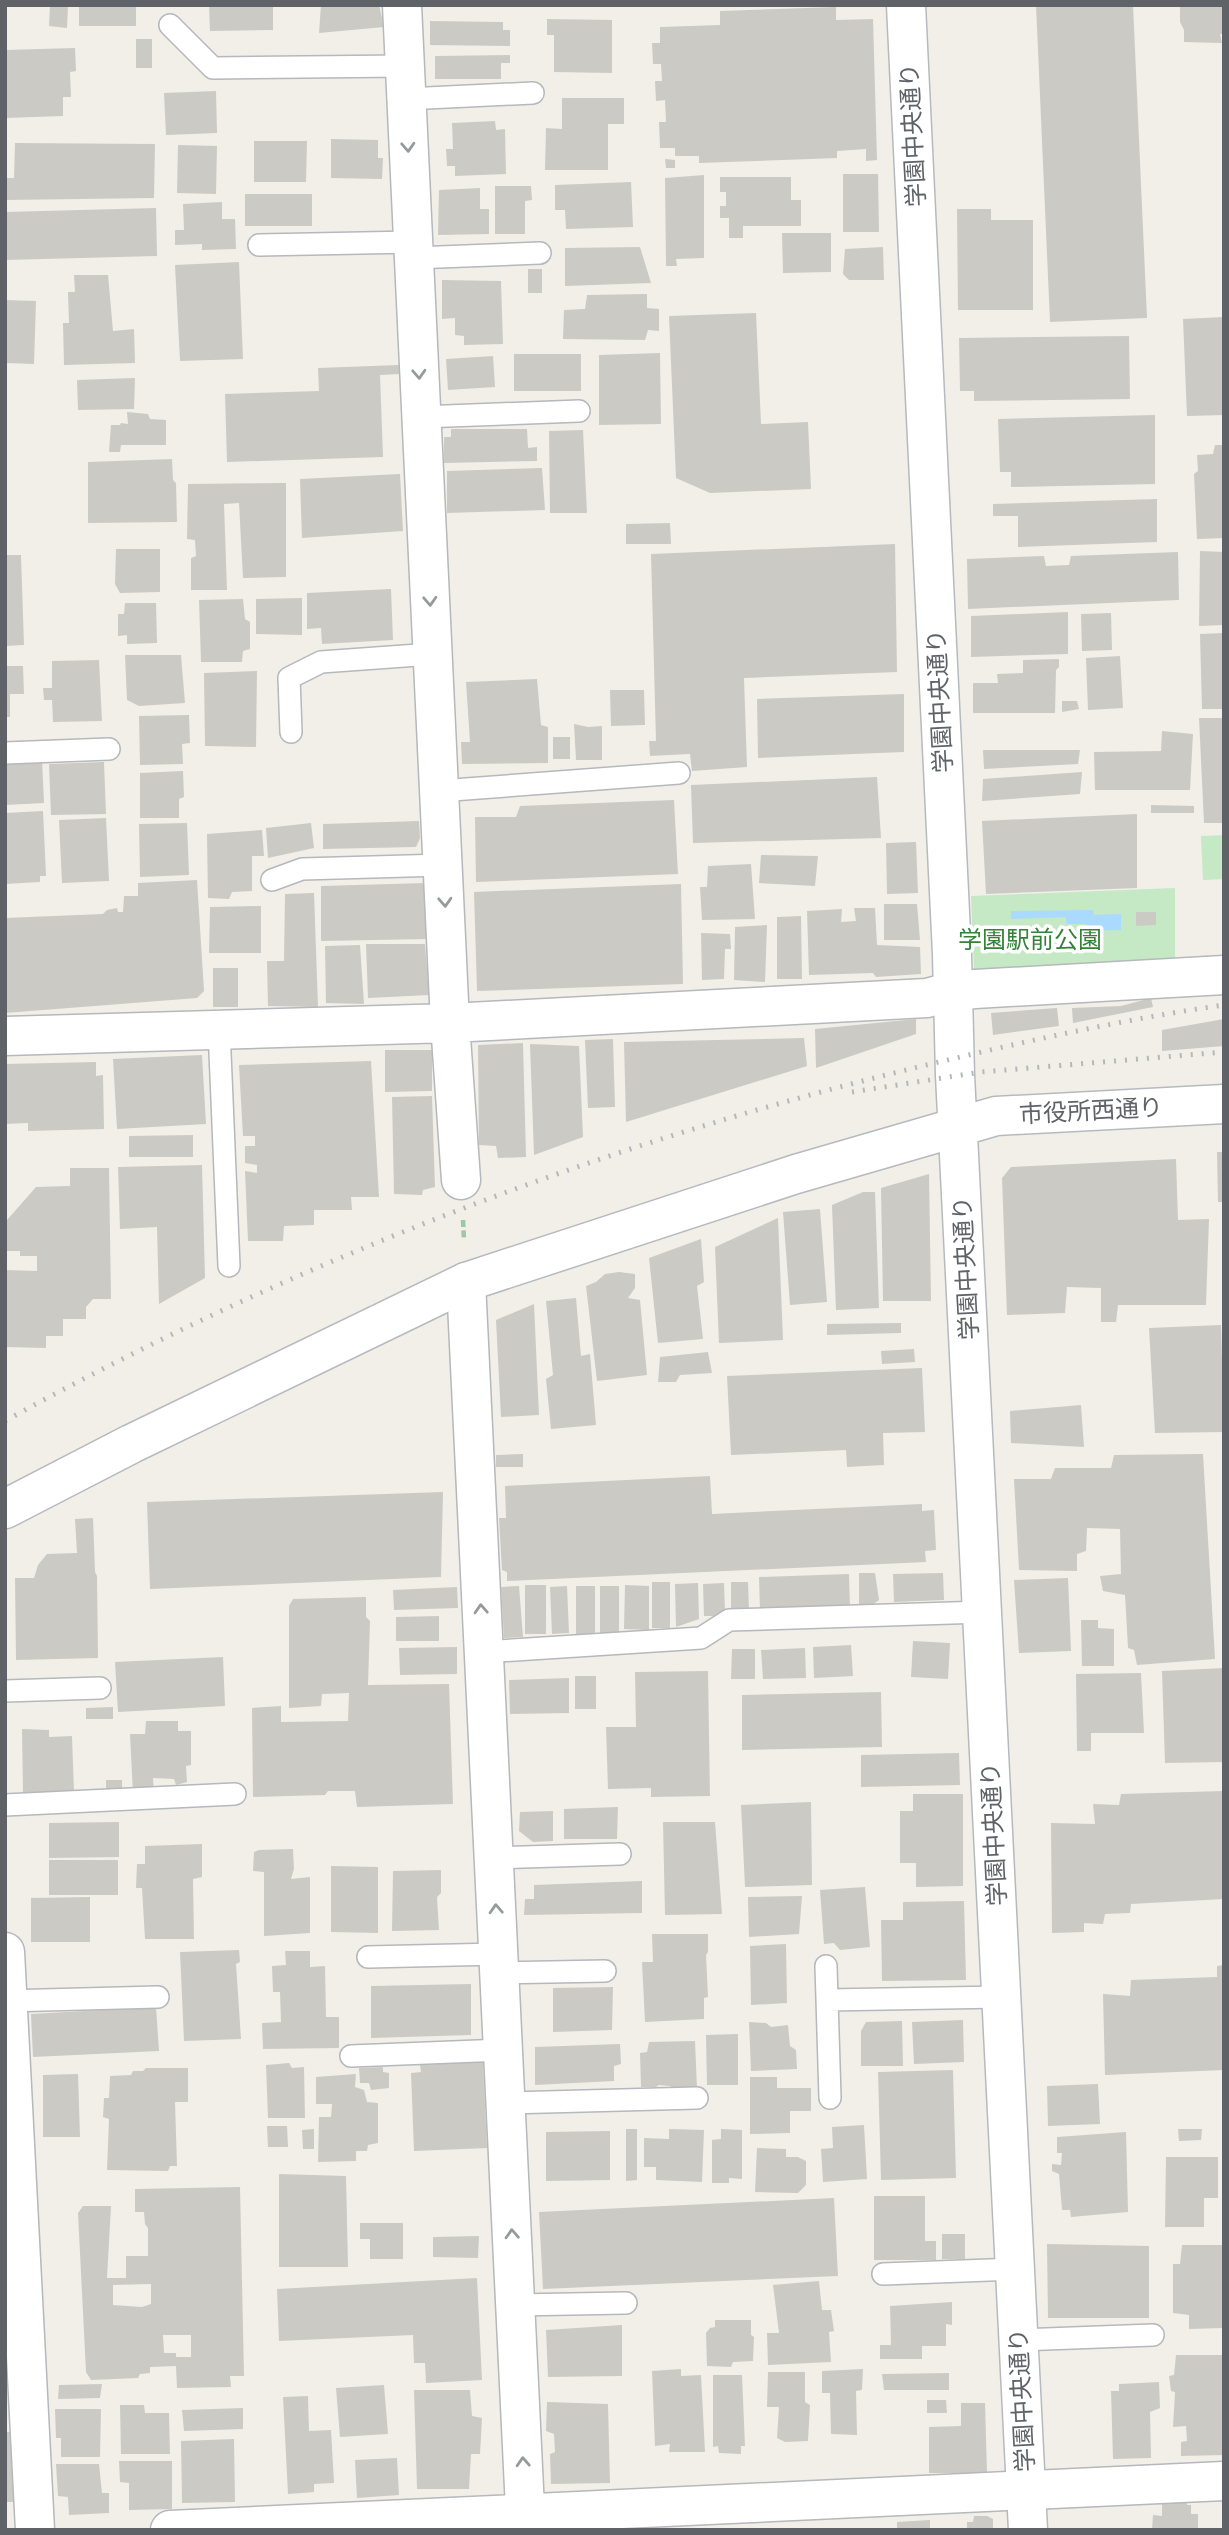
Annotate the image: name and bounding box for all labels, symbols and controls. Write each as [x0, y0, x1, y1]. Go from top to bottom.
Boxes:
street label: 学園中央通り [895, 62, 931, 208]
one-way arrow [401, 142, 416, 153]
one-way arrow [412, 369, 427, 380]
one-way arrow [422, 596, 437, 607]
street label: 学園中央通り [922, 628, 958, 774]
one-way arrow [437, 897, 452, 908]
park label: 学園駅前公園 [958, 926, 1102, 954]
street label: 市役所西通り [1018, 1093, 1164, 1129]
street label: 学園中央通り [948, 1195, 984, 1341]
one-way arrow [474, 1603, 489, 1614]
street label: 学園中央通り [976, 1761, 1012, 1907]
one-way arrow [489, 1903, 504, 1914]
one-way arrow [505, 2229, 520, 2240]
street label: 学園中央通り [1004, 2327, 1040, 2473]
one-way arrow [516, 2456, 531, 2467]

